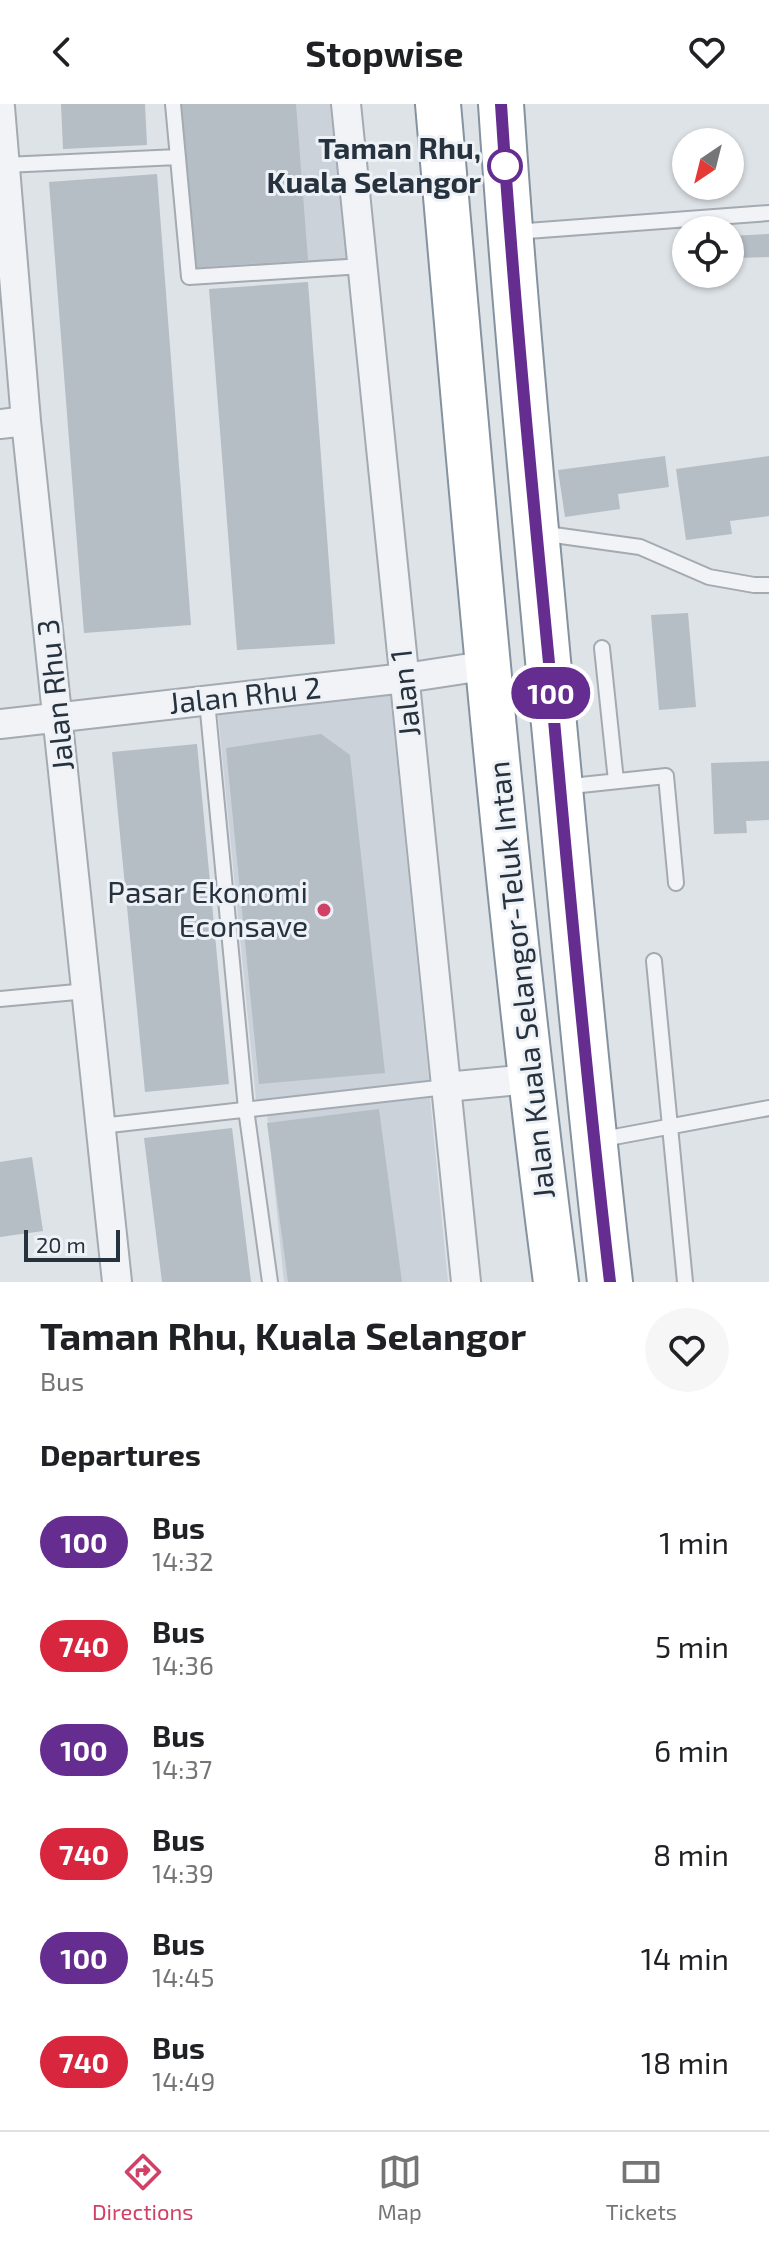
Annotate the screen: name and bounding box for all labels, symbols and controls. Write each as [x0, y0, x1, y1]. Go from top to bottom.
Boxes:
icon: back [40, 30, 84, 74]
icon: heart [685, 30, 729, 74]
text: Stopwise [305, 31, 464, 74]
north arrow [672, 128, 744, 200]
map controls [672, 128, 744, 288]
place label: Taman Rhu, Kuala Selangor [267, 129, 481, 199]
marker: Taman Rhu, Kuala Selangor [488, 149, 522, 183]
button: locate [672, 216, 744, 288]
street label: Jalan Rhu 3 [28, 617, 80, 773]
street label: Jalan 1 [382, 648, 427, 739]
line badge: 100 [505, 667, 597, 719]
street label: Jalan Rhu 2 [167, 668, 323, 720]
text: 100 [527, 676, 575, 710]
street label: Jalan Kuala Selangor-Teluk Intan [479, 760, 561, 1201]
place label: Pasar Ekonomi Econsave [107, 873, 308, 943]
marker: Pasar Ekonomi Econsave [315, 901, 333, 919]
scale bar [24, 1226, 120, 1262]
text: 20 m [36, 1231, 86, 1257]
button: heart [645, 1308, 729, 1392]
text: Taman Rhu, Kuala Selangor [40, 1312, 526, 1358]
text: Bus [40, 1365, 84, 1396]
text: Departures [40, 1436, 201, 1472]
text: Bus [152, 1509, 205, 1545]
text: 1 min [659, 1524, 729, 1560]
text: 100 [60, 1525, 108, 1559]
text: 14:32 [152, 1545, 214, 1576]
text: Bus [152, 1613, 205, 1649]
text: 5 min [655, 1628, 729, 1664]
text: 740 [59, 1629, 109, 1663]
text: 14:36 [152, 1649, 214, 1680]
text: Bus [152, 1717, 205, 1753]
text: 6 min [654, 1732, 729, 1768]
text: 100 [60, 1733, 108, 1767]
text: 14:37 [152, 1753, 212, 1784]
text: Bus [152, 1821, 205, 1857]
text: 8 min [653, 1836, 729, 1872]
text: 740 [59, 1837, 109, 1871]
text: 14:39 [152, 1857, 214, 1888]
text: Bus [152, 1925, 205, 1961]
text: 14 min [641, 1940, 729, 1976]
text: 100 [60, 1941, 108, 1975]
text: 14:45 [152, 1961, 214, 1992]
text: Bus [152, 2029, 205, 2065]
text: 18 min [641, 2044, 729, 2080]
text: 740 [59, 2045, 109, 2079]
text: 14:49 [152, 2065, 215, 2096]
tab: Directions [92, 2150, 193, 2224]
tab: Map [378, 2150, 422, 2224]
tab: Tickets [606, 2150, 677, 2224]

